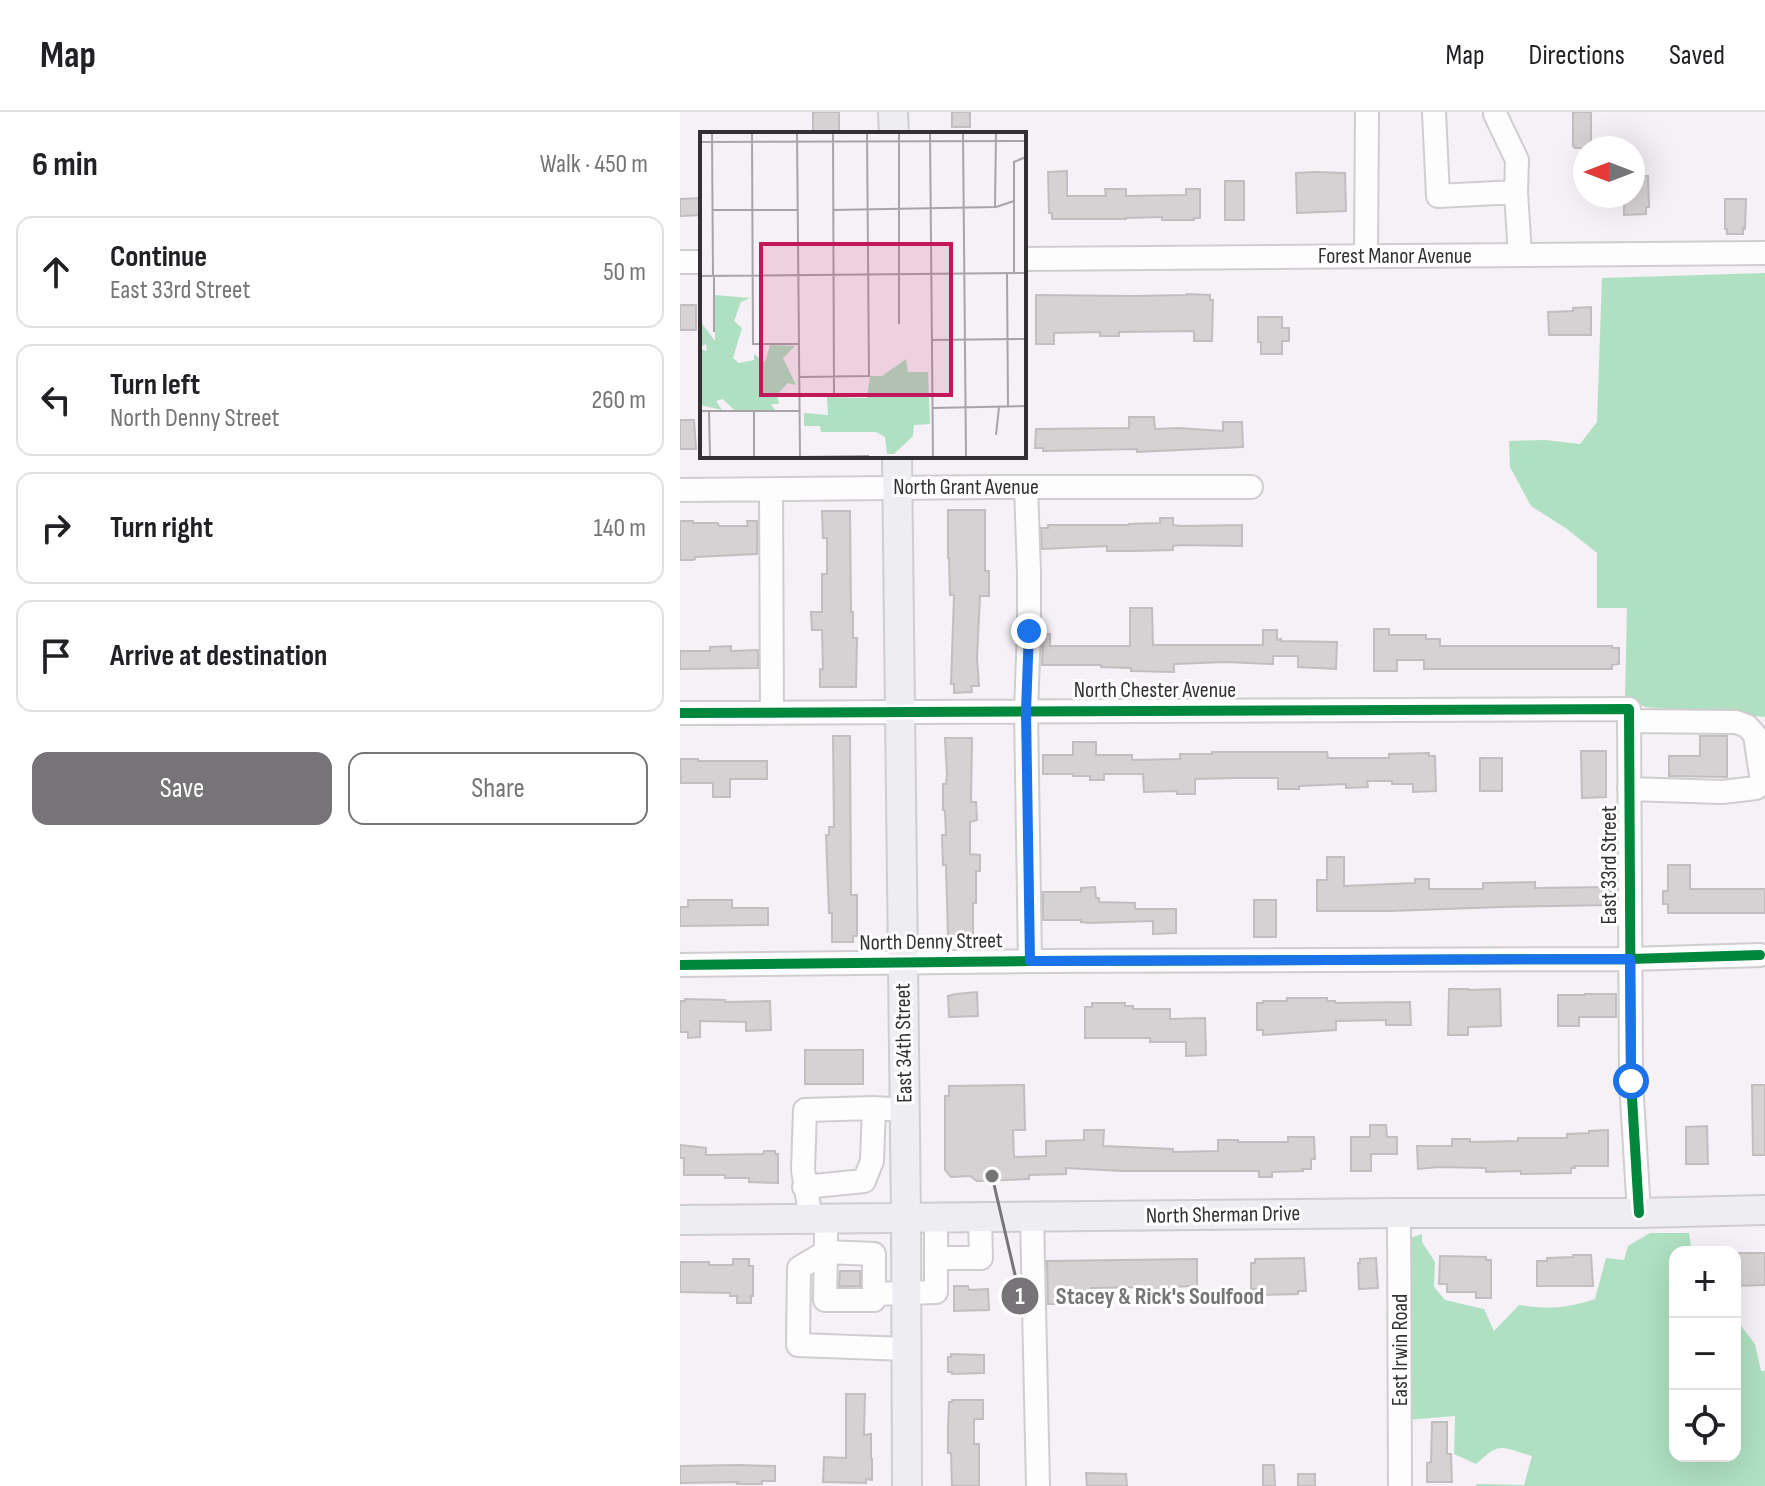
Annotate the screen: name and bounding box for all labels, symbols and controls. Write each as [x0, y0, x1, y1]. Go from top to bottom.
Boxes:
text: Map [40, 33, 96, 78]
text: Map [1446, 39, 1485, 72]
text: Directions [1529, 39, 1625, 72]
text: Saved [1669, 39, 1725, 72]
inset map [700, 132, 1026, 458]
north arrow [1573, 136, 1645, 208]
text: 6 min [32, 144, 98, 185]
text: Walk · 450 m [540, 149, 648, 180]
text: Continue [110, 239, 207, 275]
street label: Forest Manor Avenue [1318, 243, 1472, 270]
icon: ahead [34, 250, 78, 294]
text: 50 m [603, 257, 646, 288]
text: East 33rd Street [110, 275, 250, 306]
text: Turn left [110, 367, 200, 403]
icon: left [34, 378, 78, 422]
text: 260 m [591, 385, 646, 416]
text: North Denny Street [110, 403, 279, 434]
street label: North Grant Avenue [893, 474, 1039, 501]
icon: right [34, 506, 78, 550]
text: Turn right [110, 510, 213, 546]
text: 140 m [594, 513, 646, 544]
route end [1011, 613, 1047, 649]
icon: arrive [34, 634, 78, 678]
text: Arrive at destination [110, 638, 327, 674]
street label: North Chester Avenue [1074, 677, 1236, 704]
button: Save [32, 752, 332, 825]
button: Share [348, 752, 648, 825]
street label: East 33rd Street [1596, 805, 1623, 924]
street label: North Denny Street [859, 927, 1003, 957]
street label: East 34th Street [889, 983, 919, 1103]
route start [1613, 1063, 1649, 1099]
street label: North Sherman Drive [1146, 1200, 1300, 1230]
map controls [1669, 1246, 1741, 1462]
button: + [1669, 1246, 1741, 1318]
callout: Stacey & Rick's Soulfood [1000, 1272, 1280, 1320]
text: 1 [1015, 1282, 1025, 1311]
text: Stacey & Rick's Soulfood [1056, 1282, 1264, 1311]
street label: East Irwin Road [1387, 1294, 1414, 1406]
button: − [1669, 1318, 1741, 1390]
button: locate [1669, 1390, 1741, 1462]

